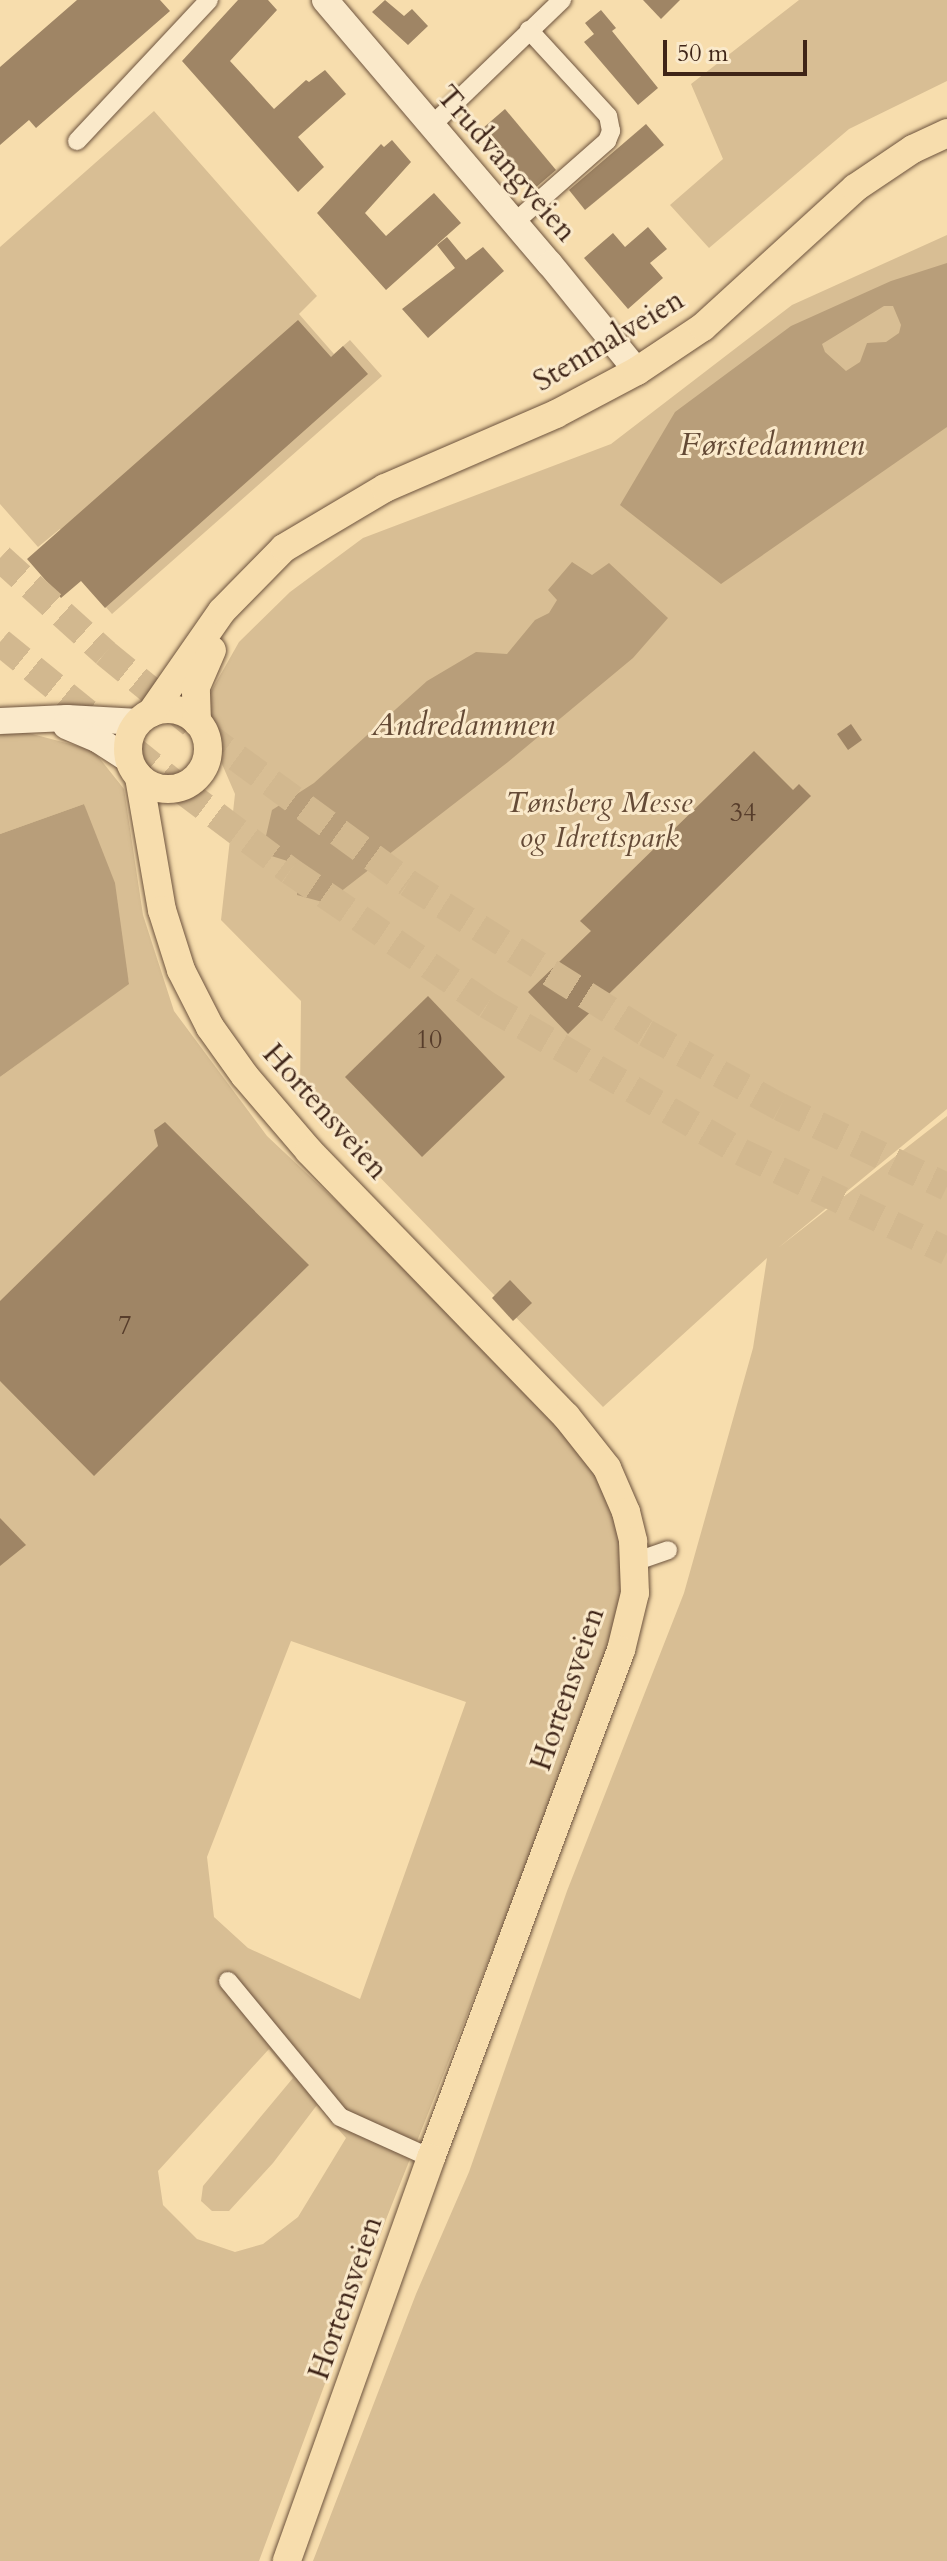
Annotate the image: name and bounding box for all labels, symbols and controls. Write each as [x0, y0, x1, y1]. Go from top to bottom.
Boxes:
scale bar [667, 24, 811, 74]
text: 50 m [677, 37, 728, 70]
street label: Trudvangveien [428, 78, 584, 250]
street label: Stenmalveien [527, 282, 691, 400]
water label: Førstedammen [680, 426, 864, 464]
water label: Andredammen [371, 706, 555, 744]
park label: Tønsberg Messe og Idrettspark [506, 785, 692, 856]
house number: 34 [730, 797, 756, 829]
house number: 10 [416, 1024, 442, 1056]
street label: Hortensveien [255, 1037, 395, 1187]
house number: 7 [118, 1310, 132, 1342]
street label: Hortensveien [523, 1603, 613, 1775]
street label: Hortensveien [301, 2212, 391, 2384]

